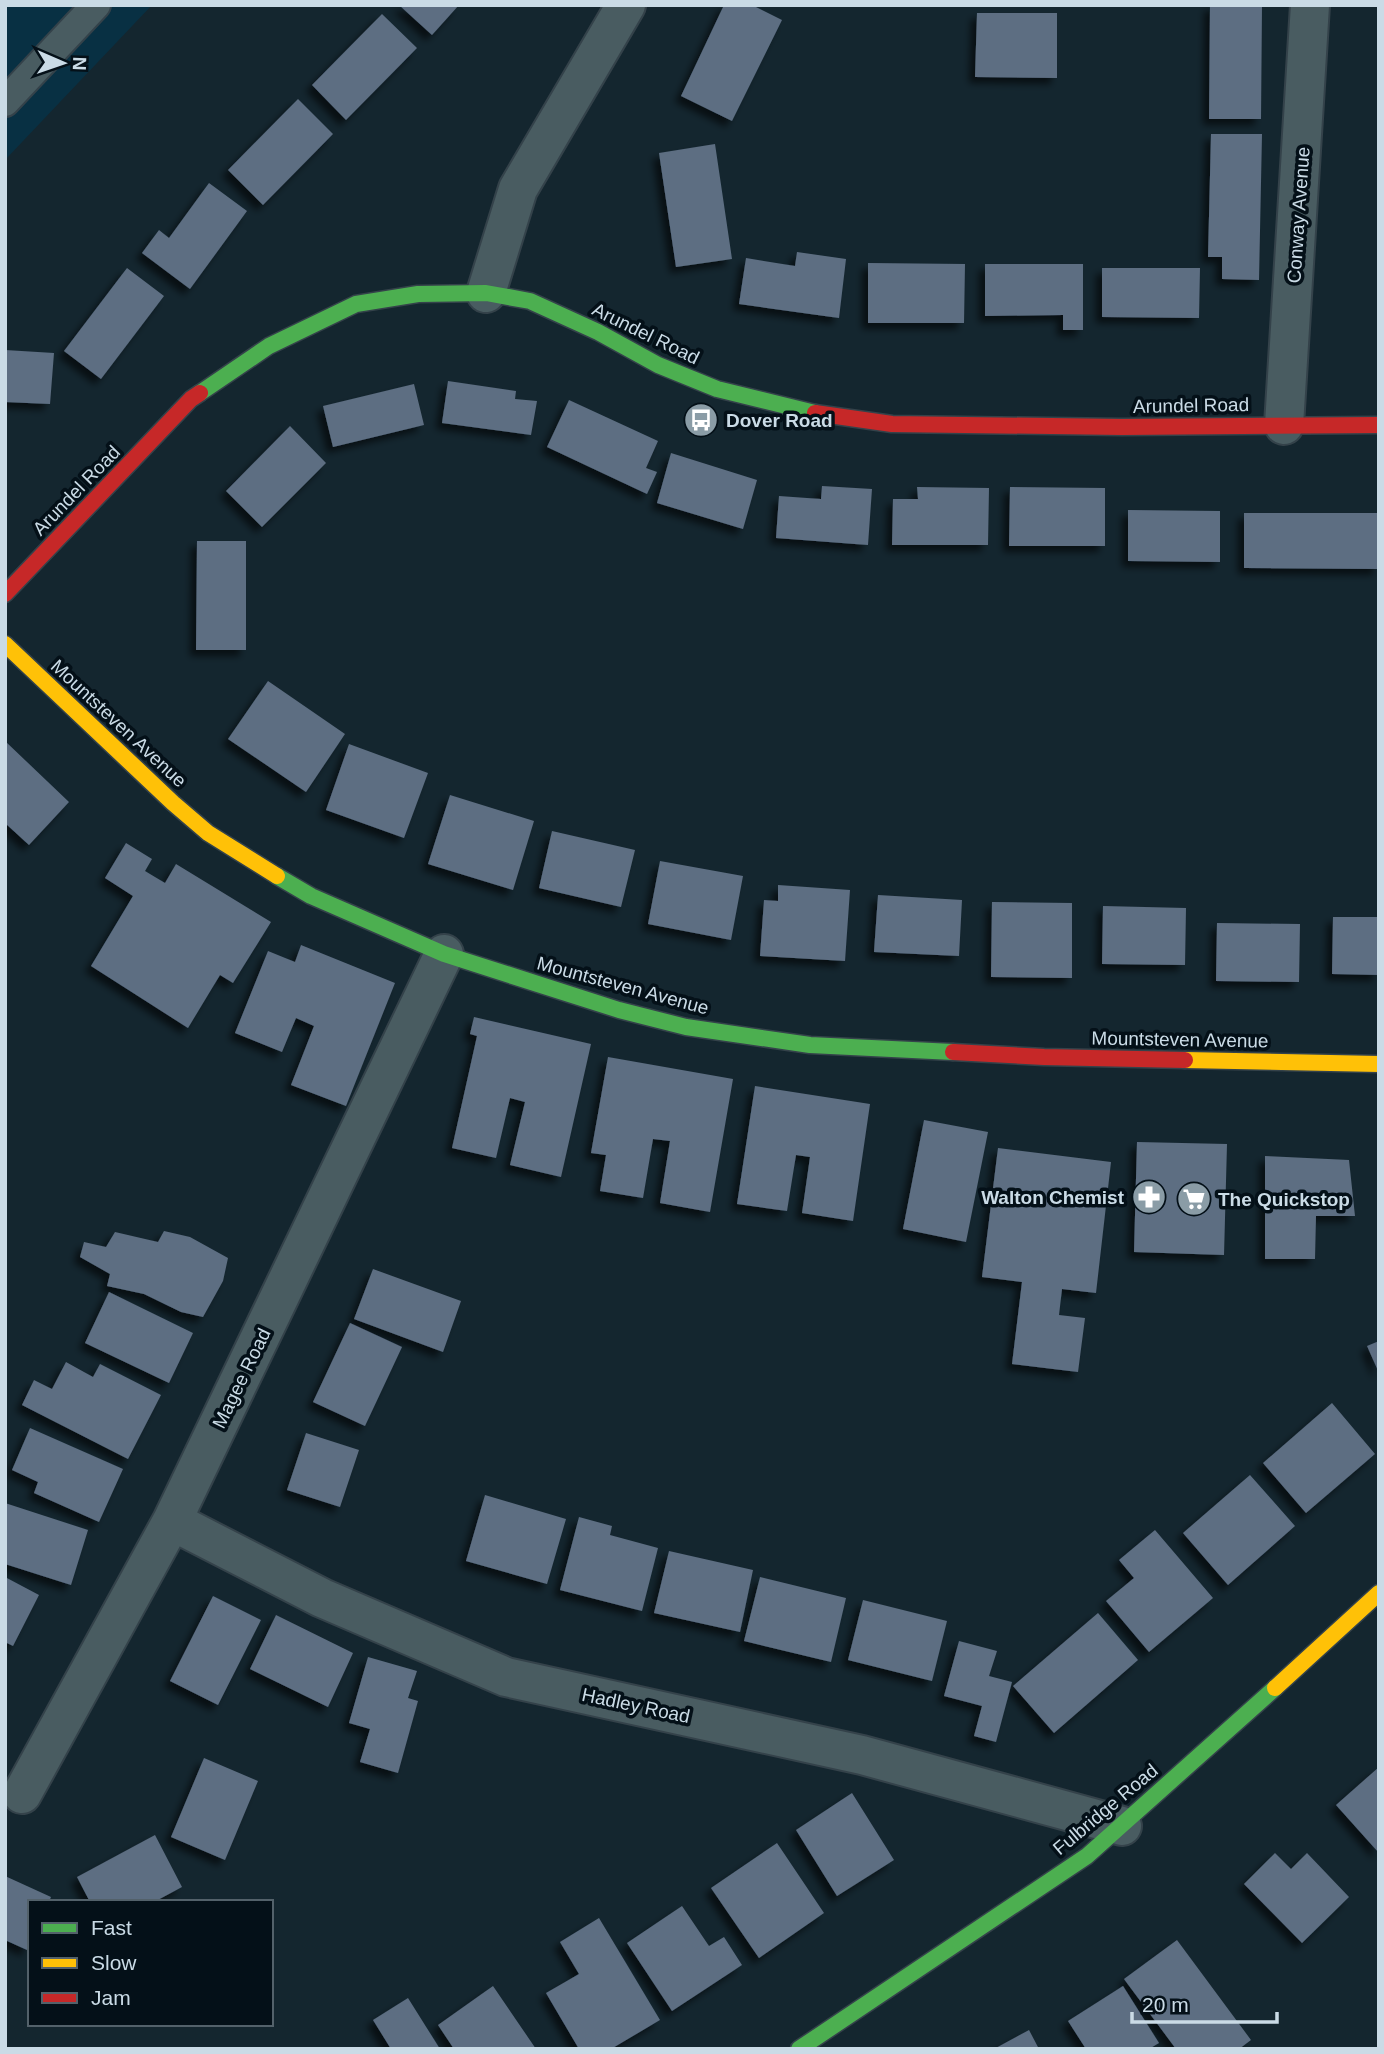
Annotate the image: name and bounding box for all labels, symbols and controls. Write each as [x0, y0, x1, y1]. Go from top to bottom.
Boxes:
north arrow [28, 28, 98, 98]
text: N [69, 56, 90, 71]
street label: Conway Avenue [1283, 146, 1314, 284]
street label: Arundel Road [589, 299, 703, 368]
street label: Arundel Road [1133, 394, 1249, 417]
bus stop icon: Dover Road [682, 401, 720, 439]
place label: Dover Road [726, 410, 833, 431]
street label: Arundel Road [28, 441, 124, 539]
street label: Mountsteven Avenue [47, 655, 191, 791]
street label: Mountsteven Avenue [535, 952, 711, 1019]
street label: Mountsteven Avenue [1091, 1027, 1269, 1052]
pharmacy icon: Walton Chemist [1130, 1178, 1168, 1216]
supermarket icon: The Quickstop [1175, 1180, 1213, 1218]
place label: Walton Chemist [981, 1187, 1125, 1208]
place label: The Quickstop [1218, 1189, 1350, 1210]
street label: Magee Road [208, 1325, 275, 1432]
street label: Hadley Road [580, 1684, 692, 1727]
street label: Fulbridge Road [1049, 1760, 1162, 1859]
legend [28, 1900, 273, 2026]
text: Fast [91, 1916, 132, 1939]
text: Slow [91, 1951, 137, 1974]
scale bar [1132, 1980, 1277, 2024]
text: Jam [91, 1986, 131, 2009]
text: 20 m [1142, 1993, 1189, 2016]

